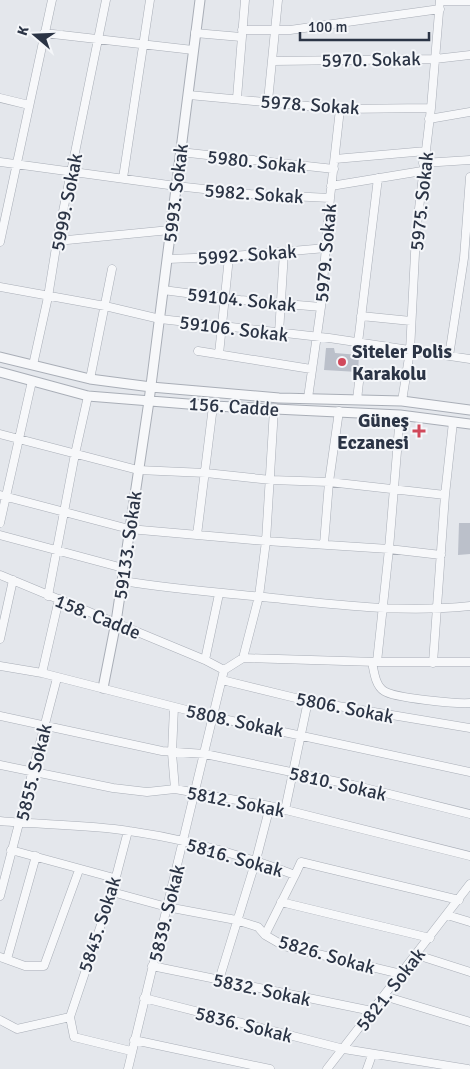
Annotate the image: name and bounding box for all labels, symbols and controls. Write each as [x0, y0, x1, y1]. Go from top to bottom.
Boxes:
north arrow [10, 10, 60, 60]
scale bar [300, 10, 429, 42]
text: 100 m [308, 18, 348, 36]
text: K [14, 24, 33, 38]
street label: 5970. Sokak [321, 47, 421, 73]
street label: 5978. Sokak [260, 90, 361, 120]
street label: 5993. Sokak [158, 142, 194, 244]
street label: 5980. Sokak [206, 145, 308, 179]
street label: 5975. Sokak [405, 150, 439, 252]
street label: 5999. Sokak [46, 151, 88, 253]
street label: 5982. Sokak [204, 179, 305, 209]
street label: 5979. Sokak [310, 202, 342, 304]
street label: 5992. Sokak [197, 240, 298, 270]
street label: 59104. Sokak [186, 282, 298, 318]
street label: 59106. Sokak [178, 310, 290, 348]
place label: Siteler Polis Karakolu [352, 340, 452, 386]
marker: Siteler Polis Karakolu [336, 356, 348, 368]
street label: 156. Cadde [188, 392, 280, 422]
place label: Güneş Eczanesi [337, 409, 409, 455]
marker: Güneş Eczanesi [413, 425, 425, 437]
street label: 59133. Sokak [108, 489, 148, 601]
street label: 158. Cadde [51, 589, 144, 645]
street label: 5806. Sokak [294, 687, 396, 729]
street label: 5808. Sokak [184, 699, 286, 743]
street label: 5855. Sokak [10, 721, 58, 823]
street label: 5810. Sokak [287, 761, 389, 807]
street label: 5812. Sokak [185, 781, 287, 823]
street label: 5816. Sokak [184, 833, 286, 883]
street label: 5839. Sokak [143, 862, 191, 964]
street label: 5845. Sokak [73, 873, 127, 975]
street label: 5826. Sokak [276, 930, 378, 980]
street label: 5821. Sokak [351, 943, 431, 1036]
street label: 5832. Sokak [211, 968, 313, 1012]
street label: 5836. Sokak [193, 1001, 295, 1049]

